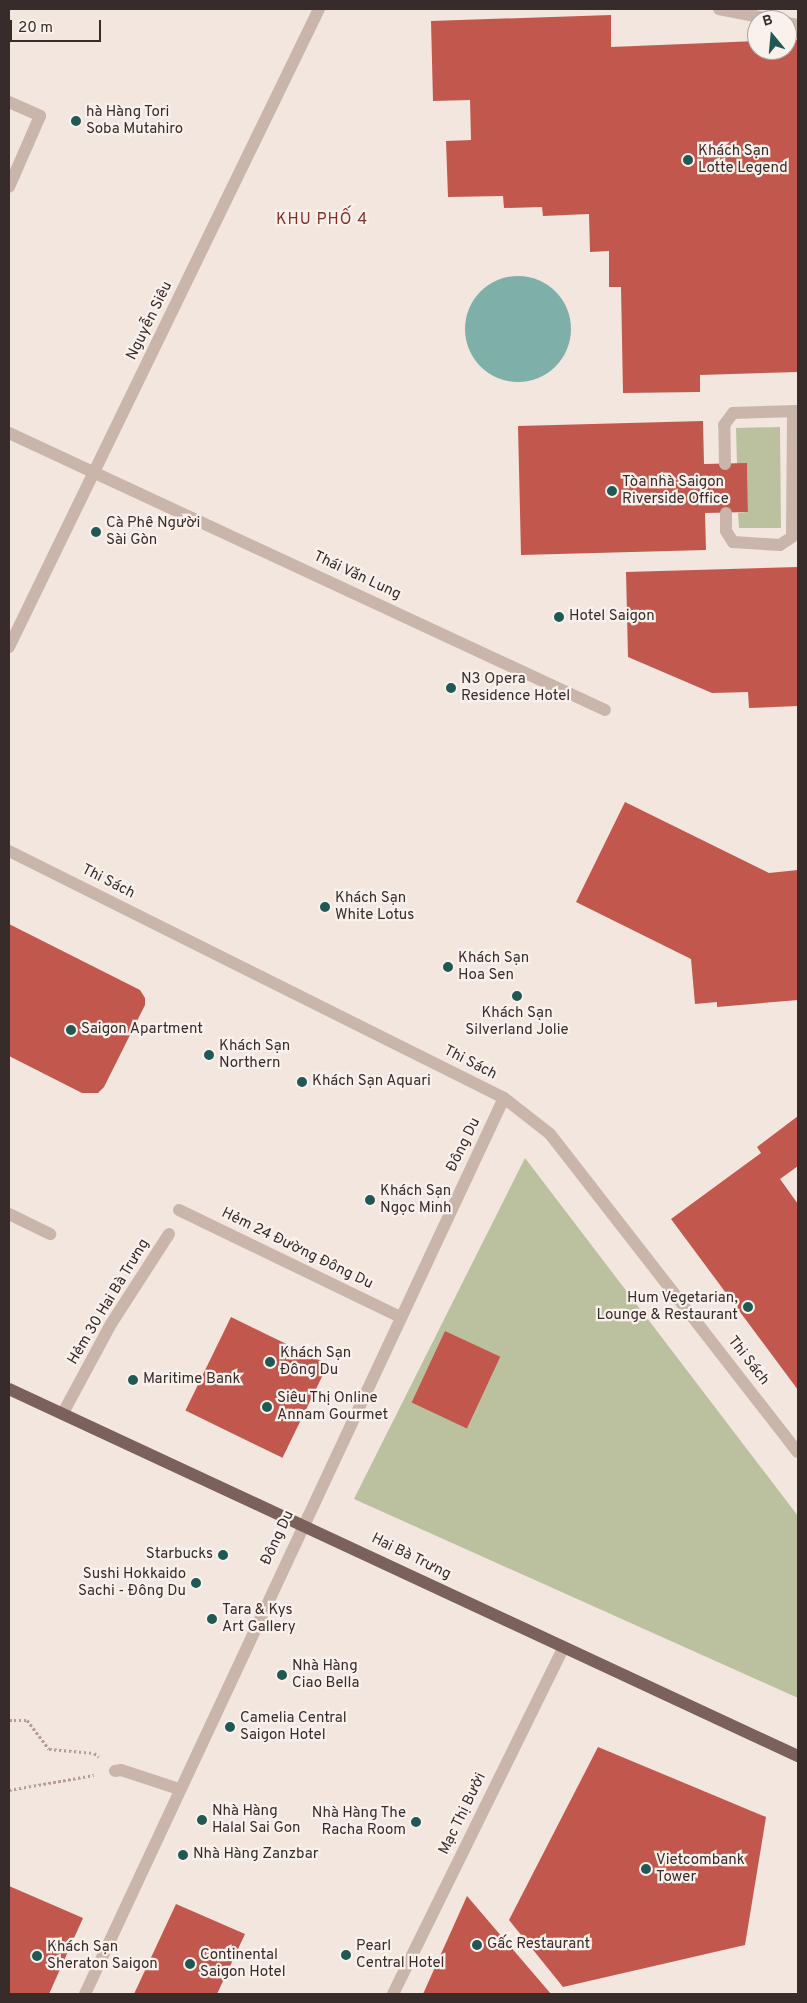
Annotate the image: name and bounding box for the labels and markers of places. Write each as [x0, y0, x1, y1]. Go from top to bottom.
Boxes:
place label: hà Hàng Tori Soba Mutahiro [86, 103, 183, 138]
marker: hà Hàng Tori Soba Mutahiro [70, 115, 82, 127]
place label: Khách Sạn Lotte Legend [698, 142, 788, 177]
marker: Khách Sạn Lotte Legend [682, 154, 694, 166]
place label: Tòa nhà Saigon Riverside Office [622, 473, 729, 508]
marker: Tòa nhà Saigon Riverside Office [606, 485, 618, 497]
place label: Cà Phê Người Sài Gòn [106, 514, 200, 549]
marker: Cà Phê Người Sài Gòn [90, 526, 102, 538]
place label: Hotel Saigon [569, 608, 655, 626]
marker: Hotel Saigon [553, 611, 565, 623]
place label: N3 Opera Residence Hotel [461, 670, 570, 705]
marker: N3 Opera Residence Hotel [445, 682, 457, 694]
place label: Khách Sạn White Lotus [335, 889, 414, 924]
marker: Khách Sạn White Lotus [319, 901, 331, 913]
place label: Khách Sạn Hoa Sen [458, 949, 529, 984]
marker: Khách Sạn Hoa Sen [442, 961, 454, 973]
marker: Khách Sạn Silverland Jolie [511, 990, 523, 1002]
place label: Khách Sạn Silverland Jolie [465, 1004, 569, 1039]
place label: Saigon Apartment [81, 1021, 203, 1039]
marker: Saigon Apartment [65, 1024, 77, 1036]
place label: Khách Sạn Northern [219, 1037, 290, 1072]
marker: Khách Sạn Northern [203, 1049, 215, 1061]
place label: Khách Sạn Aquari [312, 1073, 431, 1091]
marker: Khách Sạn Aquari [296, 1076, 308, 1088]
place label: Khách Sạn Ngọc Minh [380, 1182, 451, 1217]
marker: Khách Sạn Ngọc Minh [364, 1194, 376, 1206]
place label: Hum Vegetarian, Lounge & Restaurant [597, 1289, 738, 1324]
marker: Hum Vegetarian, Lounge & Restaurant [742, 1301, 754, 1313]
place label: Khách Sạn Đông Du [280, 1344, 351, 1379]
marker: Khách Sạn Đông Du [264, 1356, 276, 1368]
place label: Maritime Bank [143, 1371, 240, 1389]
marker: Maritime Bank [127, 1374, 139, 1386]
place label: Siêu Thị Online Annam Gourmet [277, 1389, 388, 1424]
marker: Siêu Thị Online Annam Gourmet [261, 1401, 273, 1413]
place label: Starbucks [146, 1546, 213, 1564]
marker: Starbucks [217, 1549, 229, 1561]
place label: Sushi Hokkaido Sachi - Đông Du [78, 1565, 186, 1600]
marker: Sushi Hokkaido Sachi - Đông Du [190, 1577, 202, 1589]
place label: Tara & Kys Art Gallery [222, 1601, 296, 1636]
marker: Tara & Kys Art Gallery [206, 1613, 218, 1625]
place label: Nhà Hàng Ciao Bella [292, 1657, 359, 1692]
marker: Nhà Hàng Ciao Bella [276, 1669, 288, 1681]
place label: Camelia Central Saigon Hotel [240, 1709, 347, 1744]
marker: Camelia Central Saigon Hotel [224, 1721, 236, 1733]
place label: Nhà Hàng Halal Sai Gon [212, 1802, 300, 1837]
place label: Nhà Hàng The Racha Room [311, 1804, 406, 1839]
marker: Nhà Hàng Halal Sai Gon [196, 1814, 208, 1826]
marker: Nhà Hàng The Racha Room [410, 1816, 422, 1828]
place label: Nhà Hàng Zanzbar [193, 1846, 319, 1864]
marker: Nhà Hàng Zanzbar [177, 1849, 189, 1861]
place label: Vietcombank Tower [656, 1851, 745, 1886]
marker: Vietcombank Tower [640, 1863, 652, 1875]
place label: Gấc Restaurant [487, 1936, 590, 1954]
place label: Pearl Central Hotel [356, 1937, 444, 1972]
place label: Khách Sạn Sheraton Saigon [47, 1938, 158, 1973]
marker: Gấc Restaurant [471, 1939, 483, 1951]
place label: Continental Saigon Hotel [200, 1946, 286, 1981]
marker: Pearl Central Hotel [340, 1949, 352, 1961]
marker: Khách Sạn Sheraton Saigon [31, 1950, 43, 1962]
marker: Continental Saigon Hotel [184, 1958, 196, 1970]

